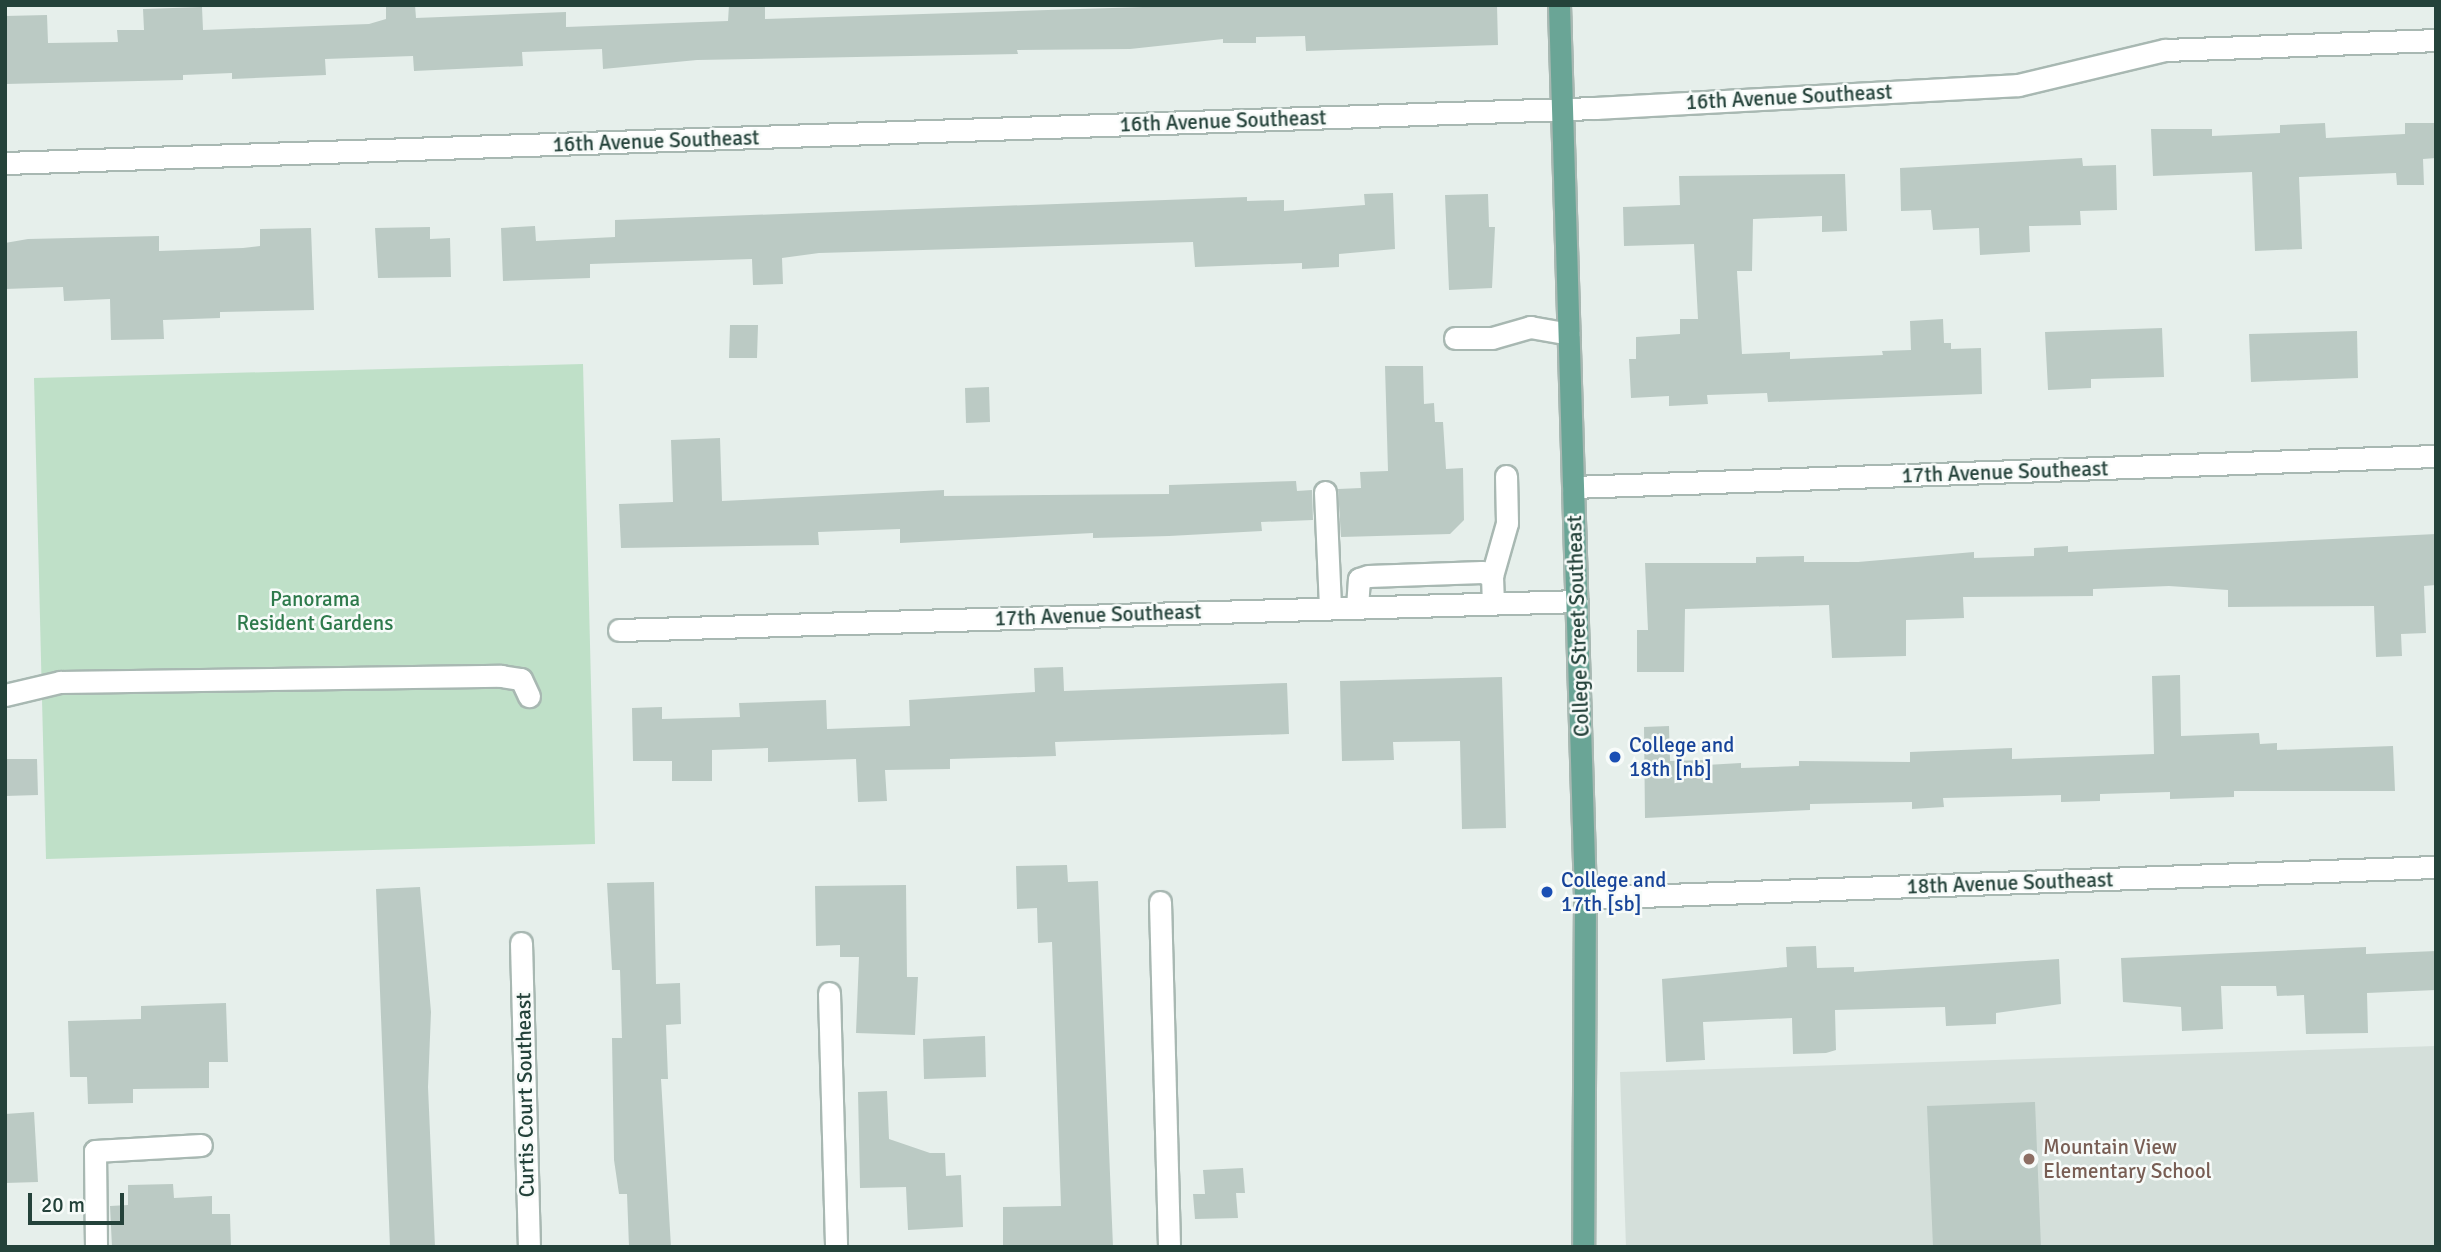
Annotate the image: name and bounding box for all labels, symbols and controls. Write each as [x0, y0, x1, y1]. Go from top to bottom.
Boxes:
street label: 16th Avenue Southeast [1685, 79, 1893, 115]
street label: 16th Avenue Southeast [1119, 105, 1327, 137]
street label: 16th Avenue Southeast [552, 125, 760, 157]
street label: 17th Avenue Southeast [1901, 456, 2109, 488]
street label: College Street Southeast [1562, 515, 1594, 737]
park label: Panorama Resident Gardens [237, 586, 393, 636]
street label: 17th Avenue Southeast [994, 599, 1202, 631]
place label: College and 18th [nb] [1629, 732, 1734, 782]
marker: College and 18th [nb] [1607, 749, 1623, 765]
place label: College and 17th [sb] [1561, 867, 1666, 917]
street label: 18th Avenue Southeast [1906, 867, 2114, 899]
marker: College and 17th [sb] [1539, 884, 1555, 900]
street label: Curtis Court Southeast [511, 992, 539, 1198]
place label: Mountain View Elementary School [2043, 1134, 2212, 1184]
marker: Mountain View Elementary School [2021, 1151, 2037, 1167]
scale bar [32, 1178, 128, 1222]
text: 20 m [41, 1192, 85, 1218]

